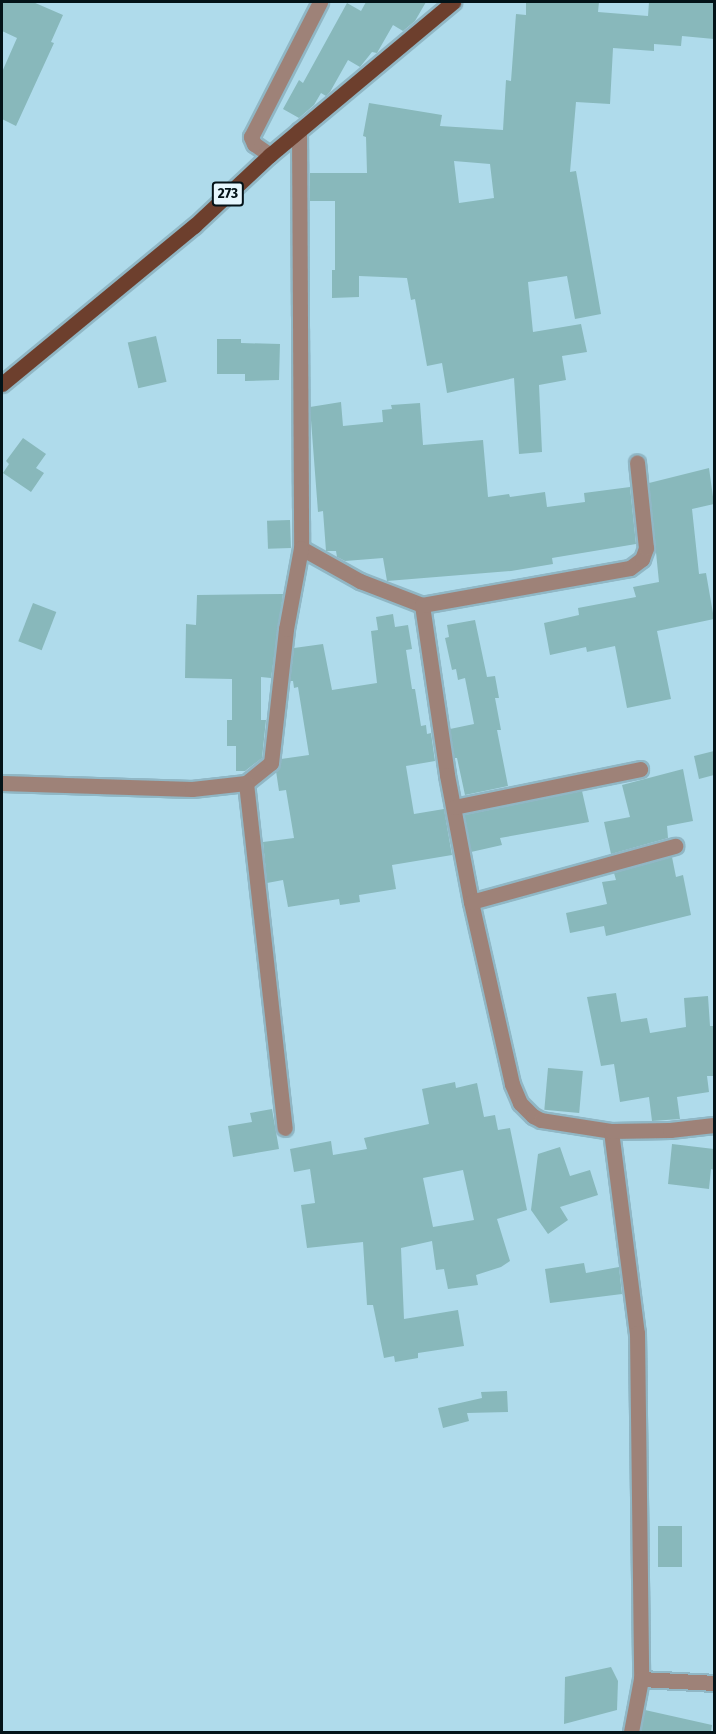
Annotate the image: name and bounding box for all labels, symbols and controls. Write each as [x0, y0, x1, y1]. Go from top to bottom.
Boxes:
road number: 273 [212, 182, 244, 206]

